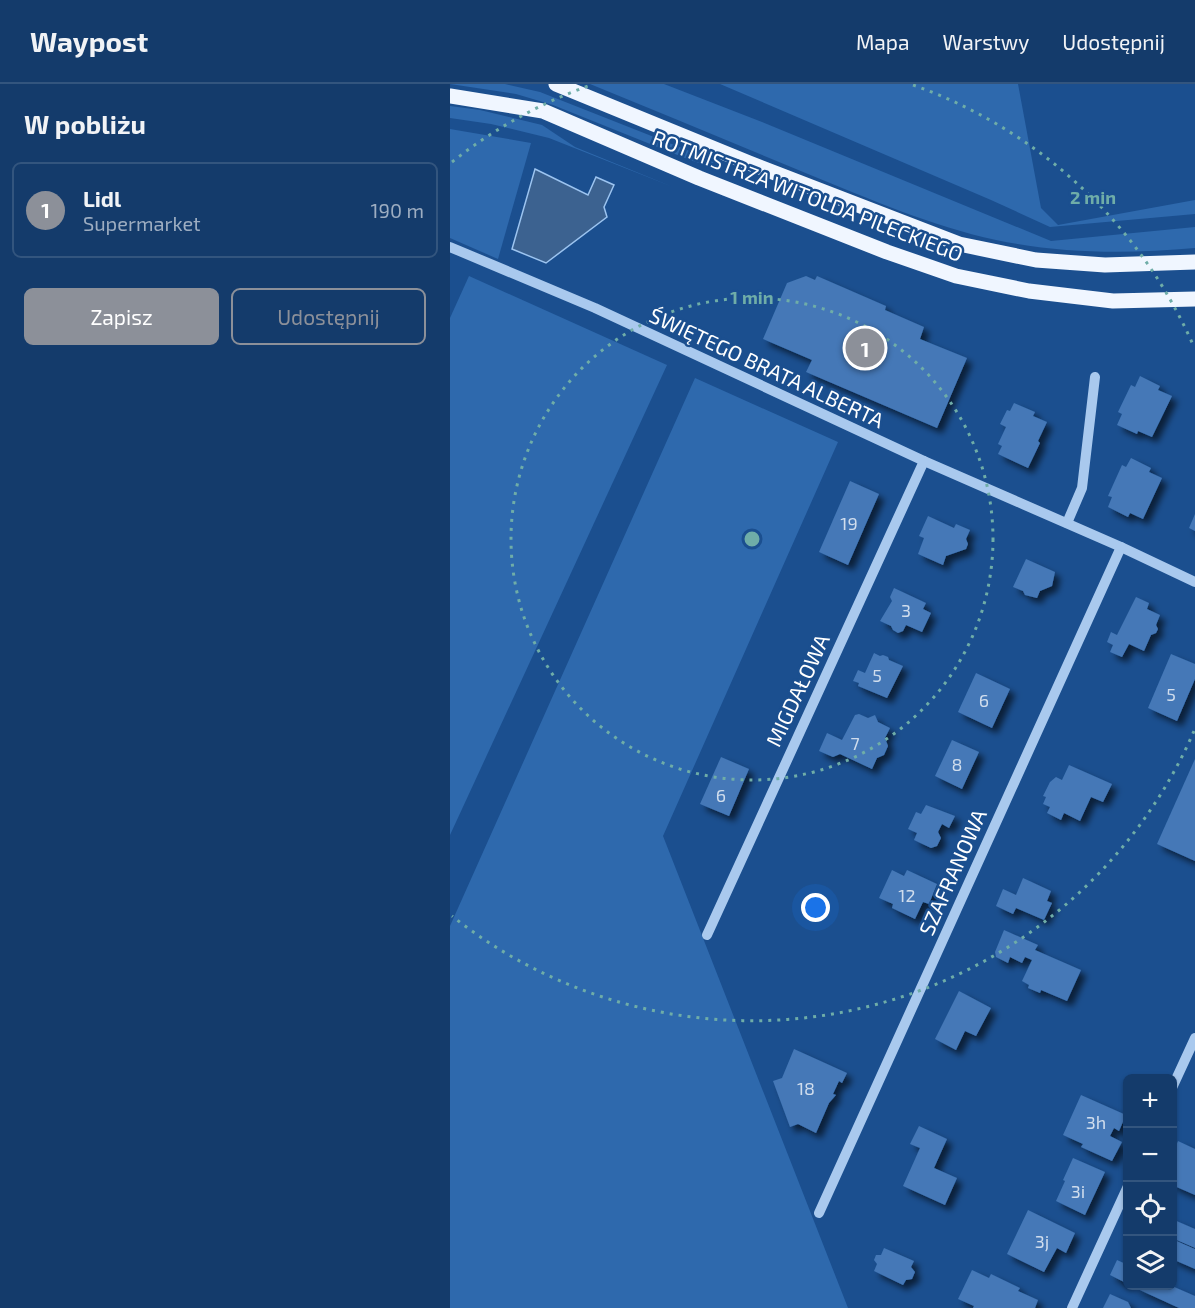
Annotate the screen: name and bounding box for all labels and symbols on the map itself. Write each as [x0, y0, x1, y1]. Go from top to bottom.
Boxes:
street label: ROTMISTRZA WITOLDA PILECKIEGO [649, 124, 967, 266]
text: 2 min [1070, 186, 1116, 208]
text: 1 min [730, 286, 774, 308]
street label: ŚWIĘTEGO BRATA ALBERTA [646, 302, 888, 432]
pin: 1 [846, 326, 884, 370]
house number: 19 [840, 512, 858, 534]
centre of rings [742, 529, 762, 549]
house number: 3 [901, 599, 911, 621]
street label: MIGDAŁOWA [760, 630, 834, 750]
house number: 5 [872, 664, 882, 686]
house number: 5 [1166, 683, 1176, 705]
house number: 6 [979, 689, 989, 711]
house number: 7 [850, 732, 860, 754]
house number: 8 [952, 753, 962, 775]
house number: 6 [716, 784, 726, 806]
street label: SZAFRANOWA [913, 805, 991, 939]
house number: 12 [898, 884, 916, 906]
your location [801, 893, 830, 922]
house number: 18 [797, 1077, 815, 1099]
house number: 3h [1086, 1111, 1106, 1133]
house number: 3i [1071, 1180, 1085, 1202]
house number: 3j [1035, 1230, 1049, 1252]

